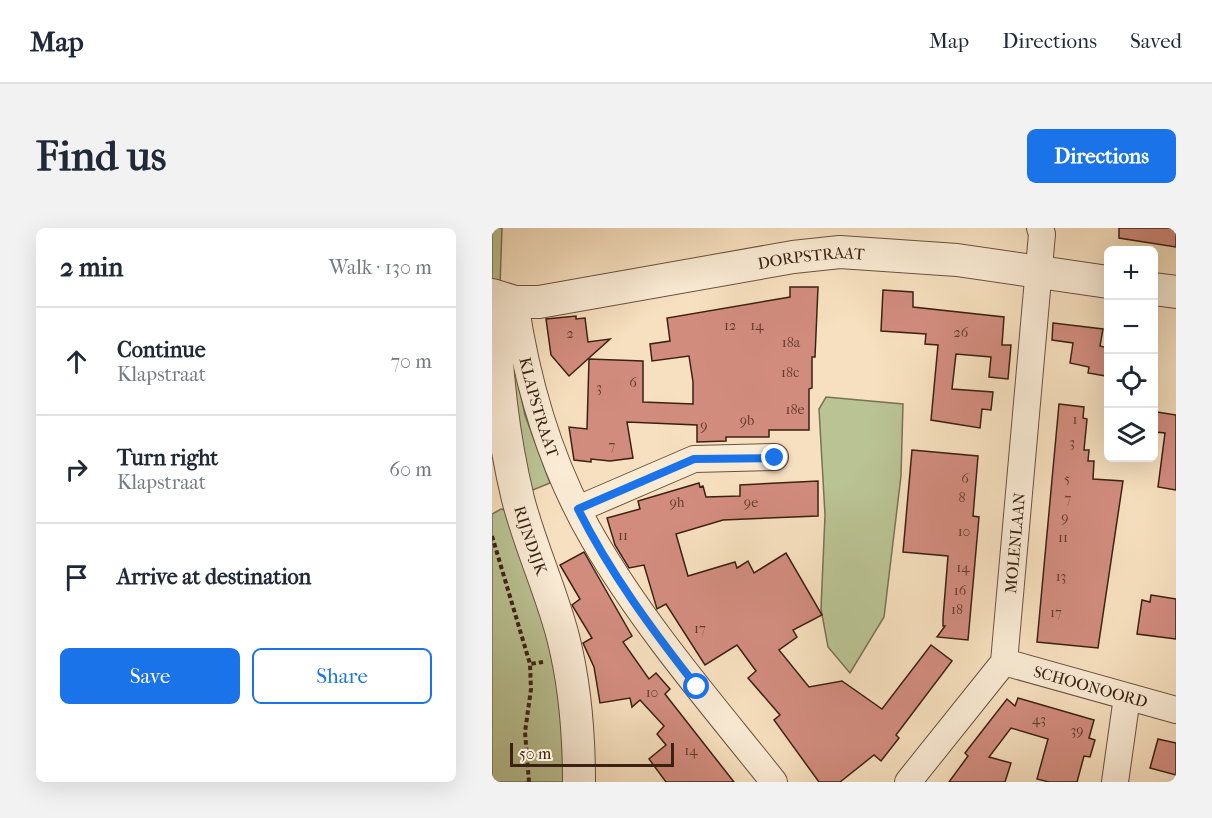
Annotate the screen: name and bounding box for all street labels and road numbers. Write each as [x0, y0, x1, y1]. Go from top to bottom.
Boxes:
street label: DORPSTRAAT [756, 242, 865, 273]
street label: KLAPSTRAAT [516, 355, 563, 460]
street label: MOLENLAAN [1001, 492, 1028, 594]
street label: RIJNDIJK [511, 503, 552, 579]
street label: SCHOONOORD [1031, 661, 1150, 711]

